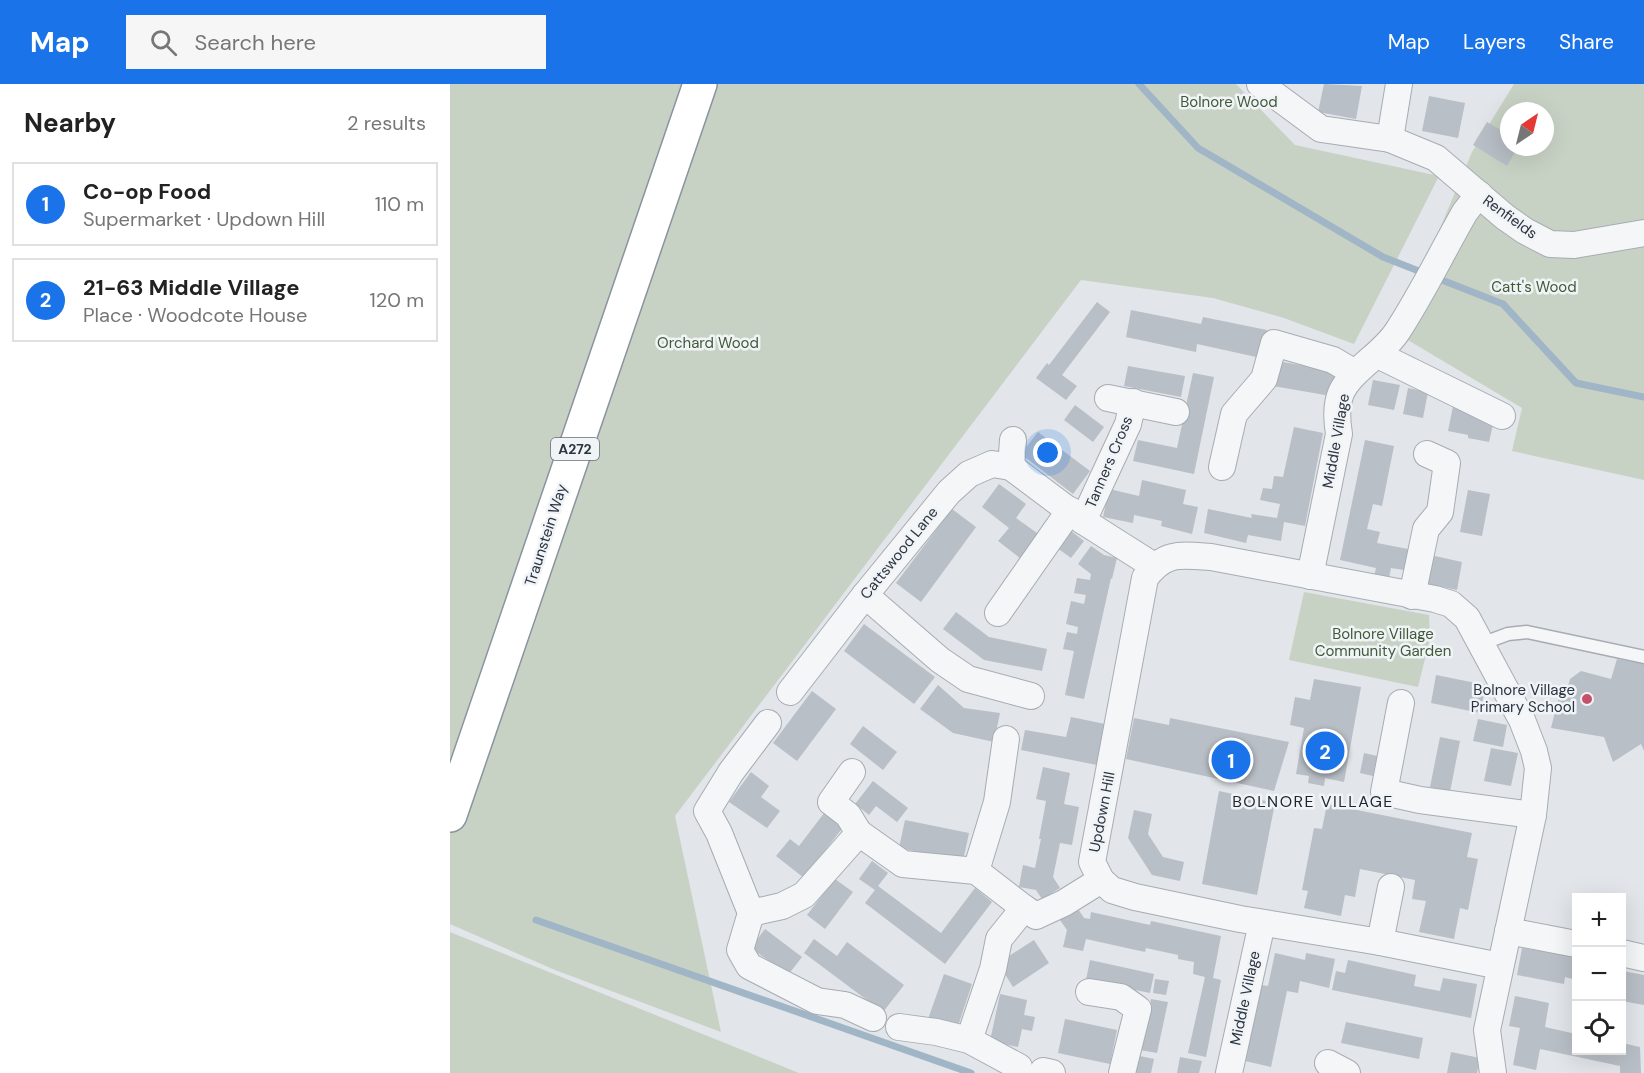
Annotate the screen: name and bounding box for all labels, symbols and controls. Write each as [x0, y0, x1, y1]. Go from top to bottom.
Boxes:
search box [126, 15, 546, 69]
text: Map [30, 24, 90, 61]
icon: search [147, 26, 180, 59]
text: Search here [195, 28, 316, 57]
text: Map [1388, 28, 1430, 56]
text: Layers [1463, 28, 1526, 56]
text: Share [1559, 28, 1614, 56]
park label: Bolnore Wood [1180, 92, 1278, 112]
north arrow [1500, 102, 1554, 156]
text: Nearby [24, 106, 116, 140]
text: 2 results [347, 110, 426, 136]
text: Co-op Food [83, 177, 211, 206]
street label: Renfields [1479, 190, 1541, 244]
text: 1 [42, 191, 49, 217]
text: 110 m [375, 191, 424, 217]
text: Supermarket · Updown Hill [83, 206, 325, 232]
text: 21-63 Middle Village [83, 273, 300, 302]
park label: Catt's Wood [1491, 277, 1577, 297]
text: 2 [40, 287, 51, 313]
text: 120 m [370, 287, 424, 313]
text: Place · Woodcote House [83, 302, 307, 328]
park label: Orchard Wood [657, 333, 759, 353]
street label: Middle Village [1318, 392, 1354, 490]
street label: Tanners Cross [1081, 413, 1137, 511]
road number: A272 [551, 438, 599, 460]
your location [1033, 438, 1062, 467]
street label: Traunstein Way [520, 481, 572, 589]
street label: Cattswood Lane [856, 503, 942, 603]
park label: Bolnore Village Community Garden [1315, 624, 1451, 661]
place label: Bolnore Village Primary School [1471, 680, 1575, 717]
marker: Bolnore Village Primary School [1580, 692, 1594, 706]
pin: 2 [1306, 728, 1344, 774]
pin: 1 [1212, 738, 1250, 782]
street label: Updown Hill [1084, 770, 1120, 854]
district label: BOLNORE VILLAGE [1232, 791, 1394, 812]
map controls [1572, 893, 1626, 1055]
button: + [1572, 893, 1626, 947]
button: − [1572, 947, 1626, 1001]
street label: Middle Village [1225, 949, 1265, 1047]
button: locate [1572, 1001, 1626, 1055]

